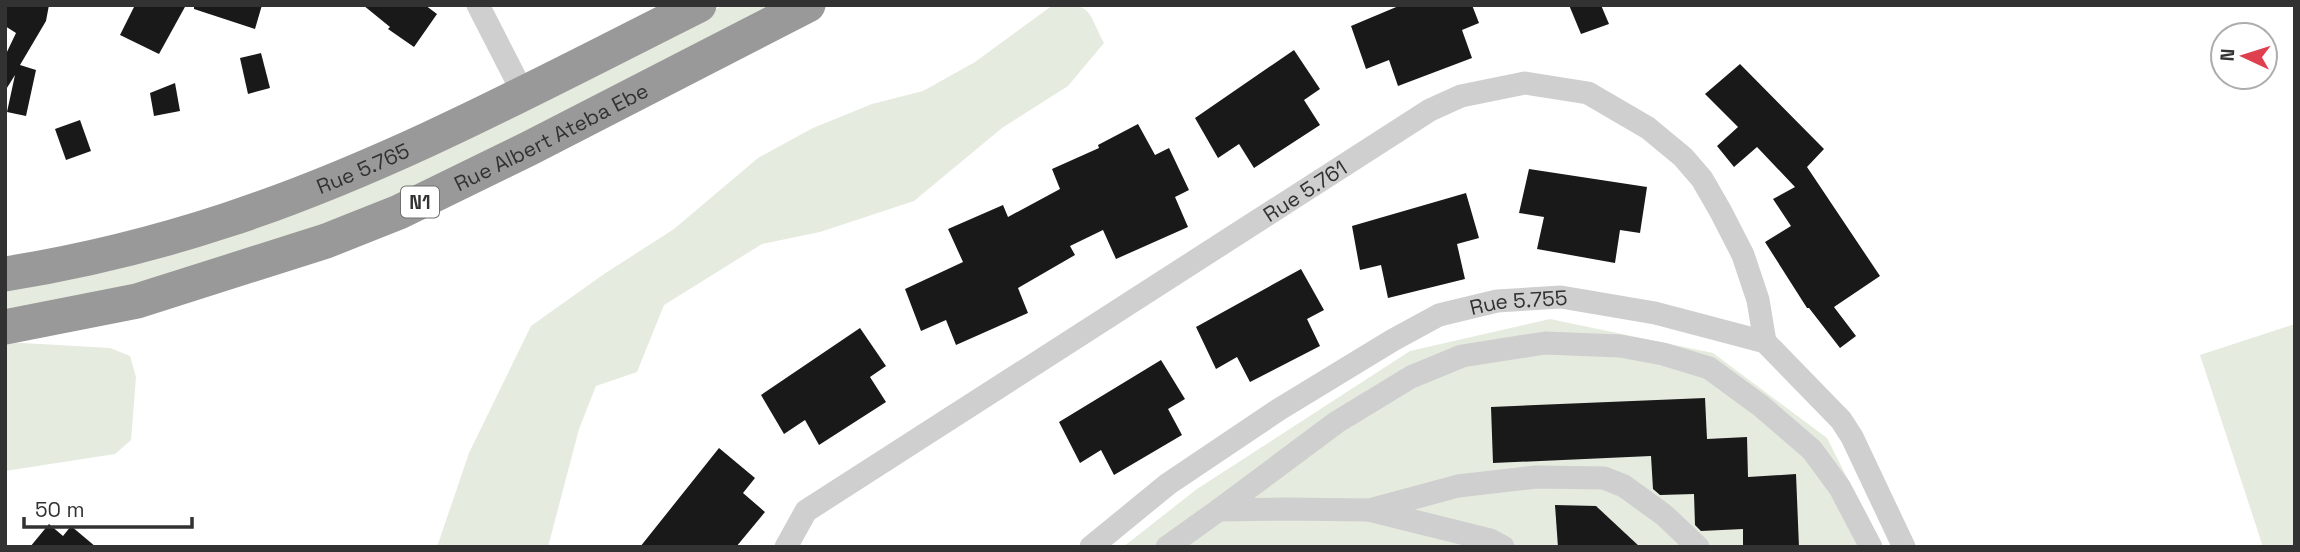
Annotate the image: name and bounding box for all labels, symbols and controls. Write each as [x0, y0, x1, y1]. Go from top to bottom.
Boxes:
north arrow [2209, 21, 2279, 91]
text: N [2215, 48, 2240, 62]
street label: Rue Albert Ateba Ebe [449, 76, 653, 197]
street label: Rue 5.765 [312, 136, 413, 200]
street label: Rue 5.761 [1258, 154, 1352, 227]
road number: N1 [401, 186, 439, 218]
street label: Rue 5.755 [1467, 283, 1568, 321]
scale bar [24, 486, 192, 530]
text: 50 m [35, 496, 85, 523]

